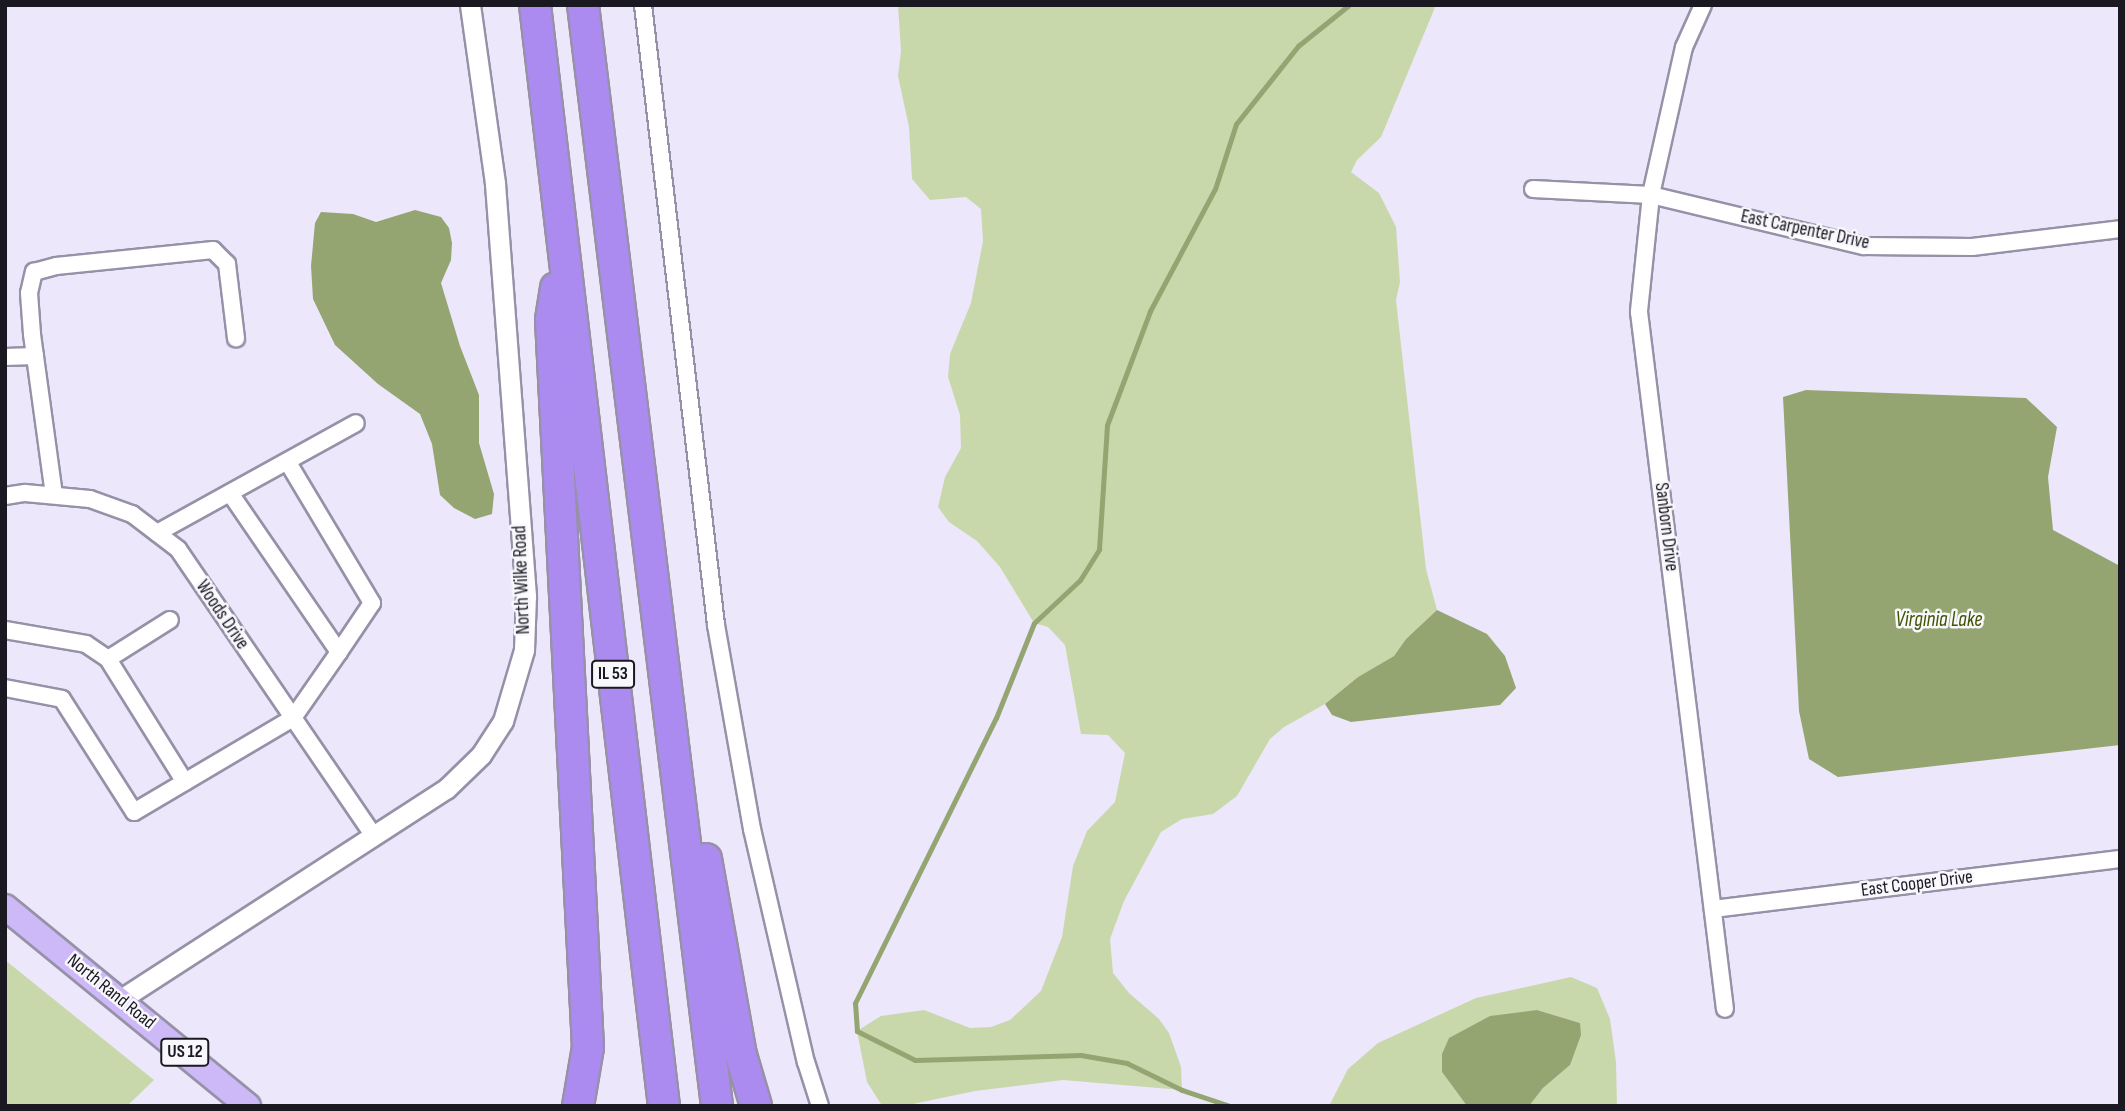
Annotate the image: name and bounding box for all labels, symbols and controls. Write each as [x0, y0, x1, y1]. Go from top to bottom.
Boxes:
street label: East Carpenter Drive [1739, 205, 1871, 255]
street label: Sanborn Drive [1649, 481, 1683, 573]
street label: North Wilke Road [509, 525, 535, 635]
street label: Woods Drive [191, 576, 253, 654]
water label: Virginia Lake [1895, 607, 1983, 633]
road number: IL 53 [590, 660, 636, 688]
street label: East Cooper Drive [1860, 866, 1974, 902]
street label: North Rand Road [62, 950, 160, 1034]
road number: US 12 [159, 1037, 211, 1066]

